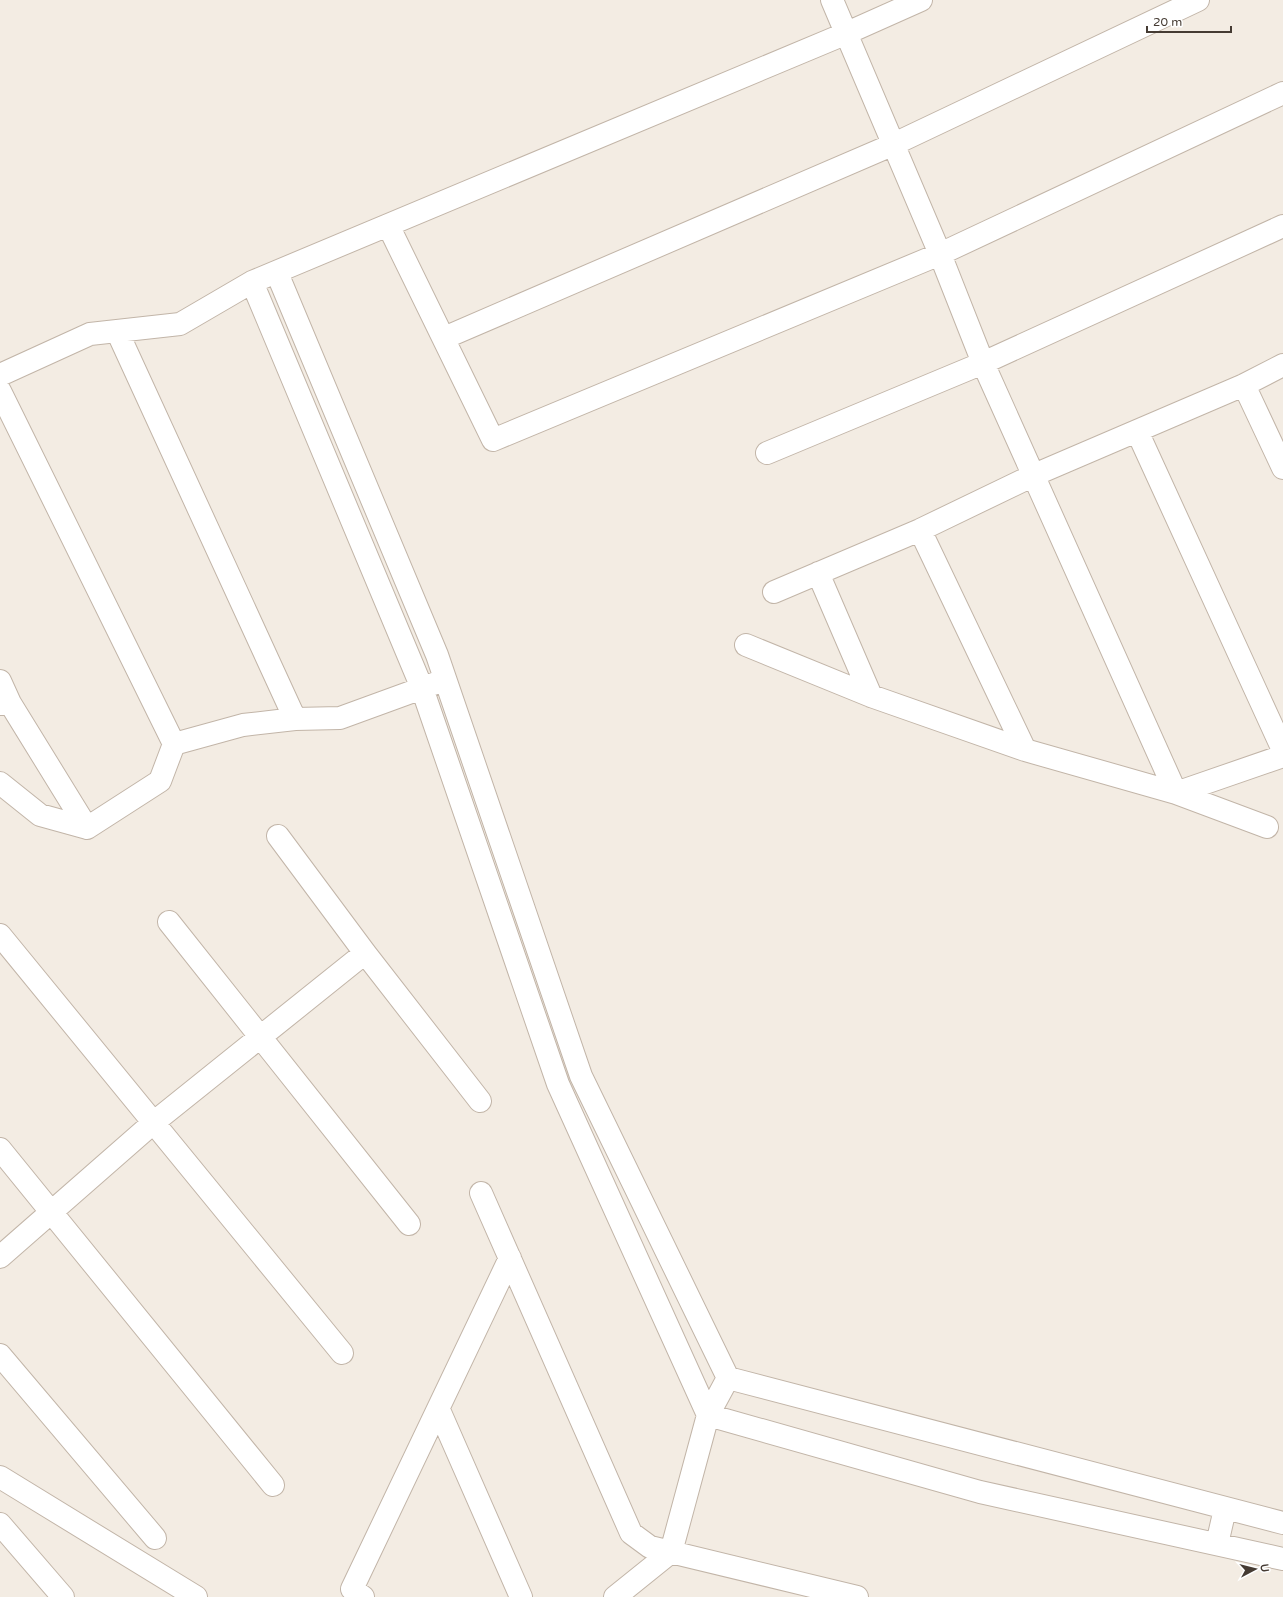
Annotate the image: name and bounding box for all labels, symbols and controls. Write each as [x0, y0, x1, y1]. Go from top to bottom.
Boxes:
scale bar [1147, 8, 1231, 34]
text: 20 m [1153, 15, 1182, 29]
north arrow [1235, 1549, 1275, 1589]
text: U [1257, 1563, 1271, 1573]

